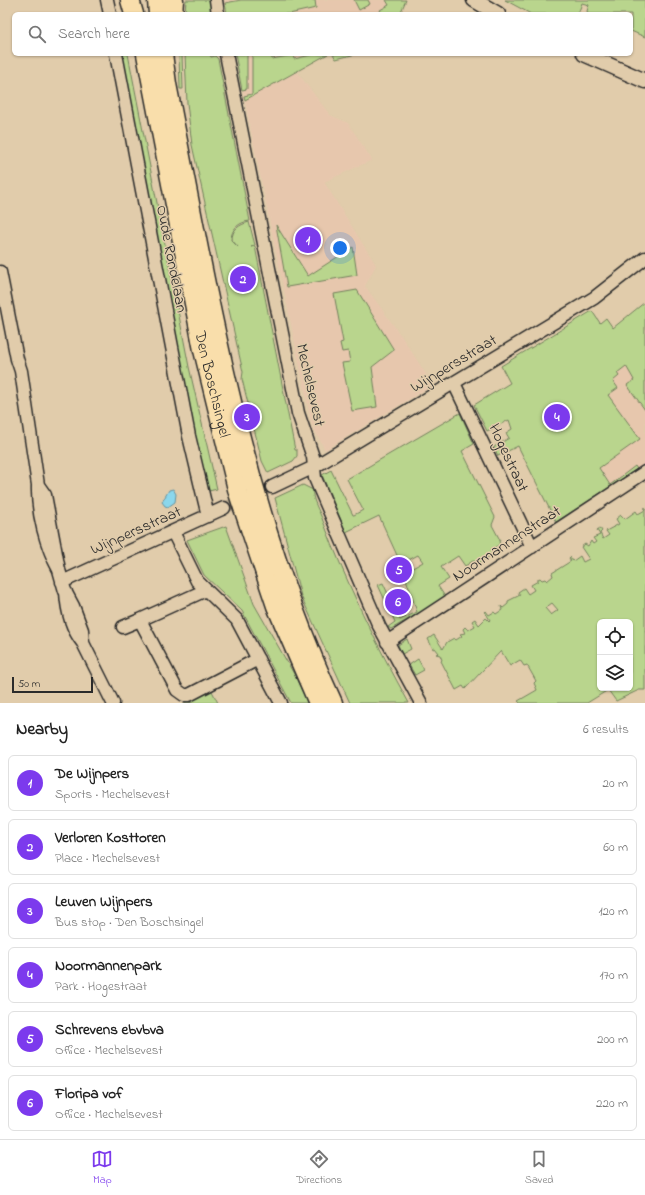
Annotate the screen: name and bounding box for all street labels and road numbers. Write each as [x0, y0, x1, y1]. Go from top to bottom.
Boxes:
street label: Oude Rondelaan [149, 203, 193, 315]
street label: Den Boschsingel [187, 328, 236, 441]
street label: Wijnpersstraat [406, 328, 502, 399]
street label: Mechelsevest [289, 341, 331, 429]
street label: Hogestraat [482, 420, 535, 497]
street label: Noormannenstraat [448, 499, 567, 588]
street label: Wijnpersstraat [87, 500, 186, 562]

